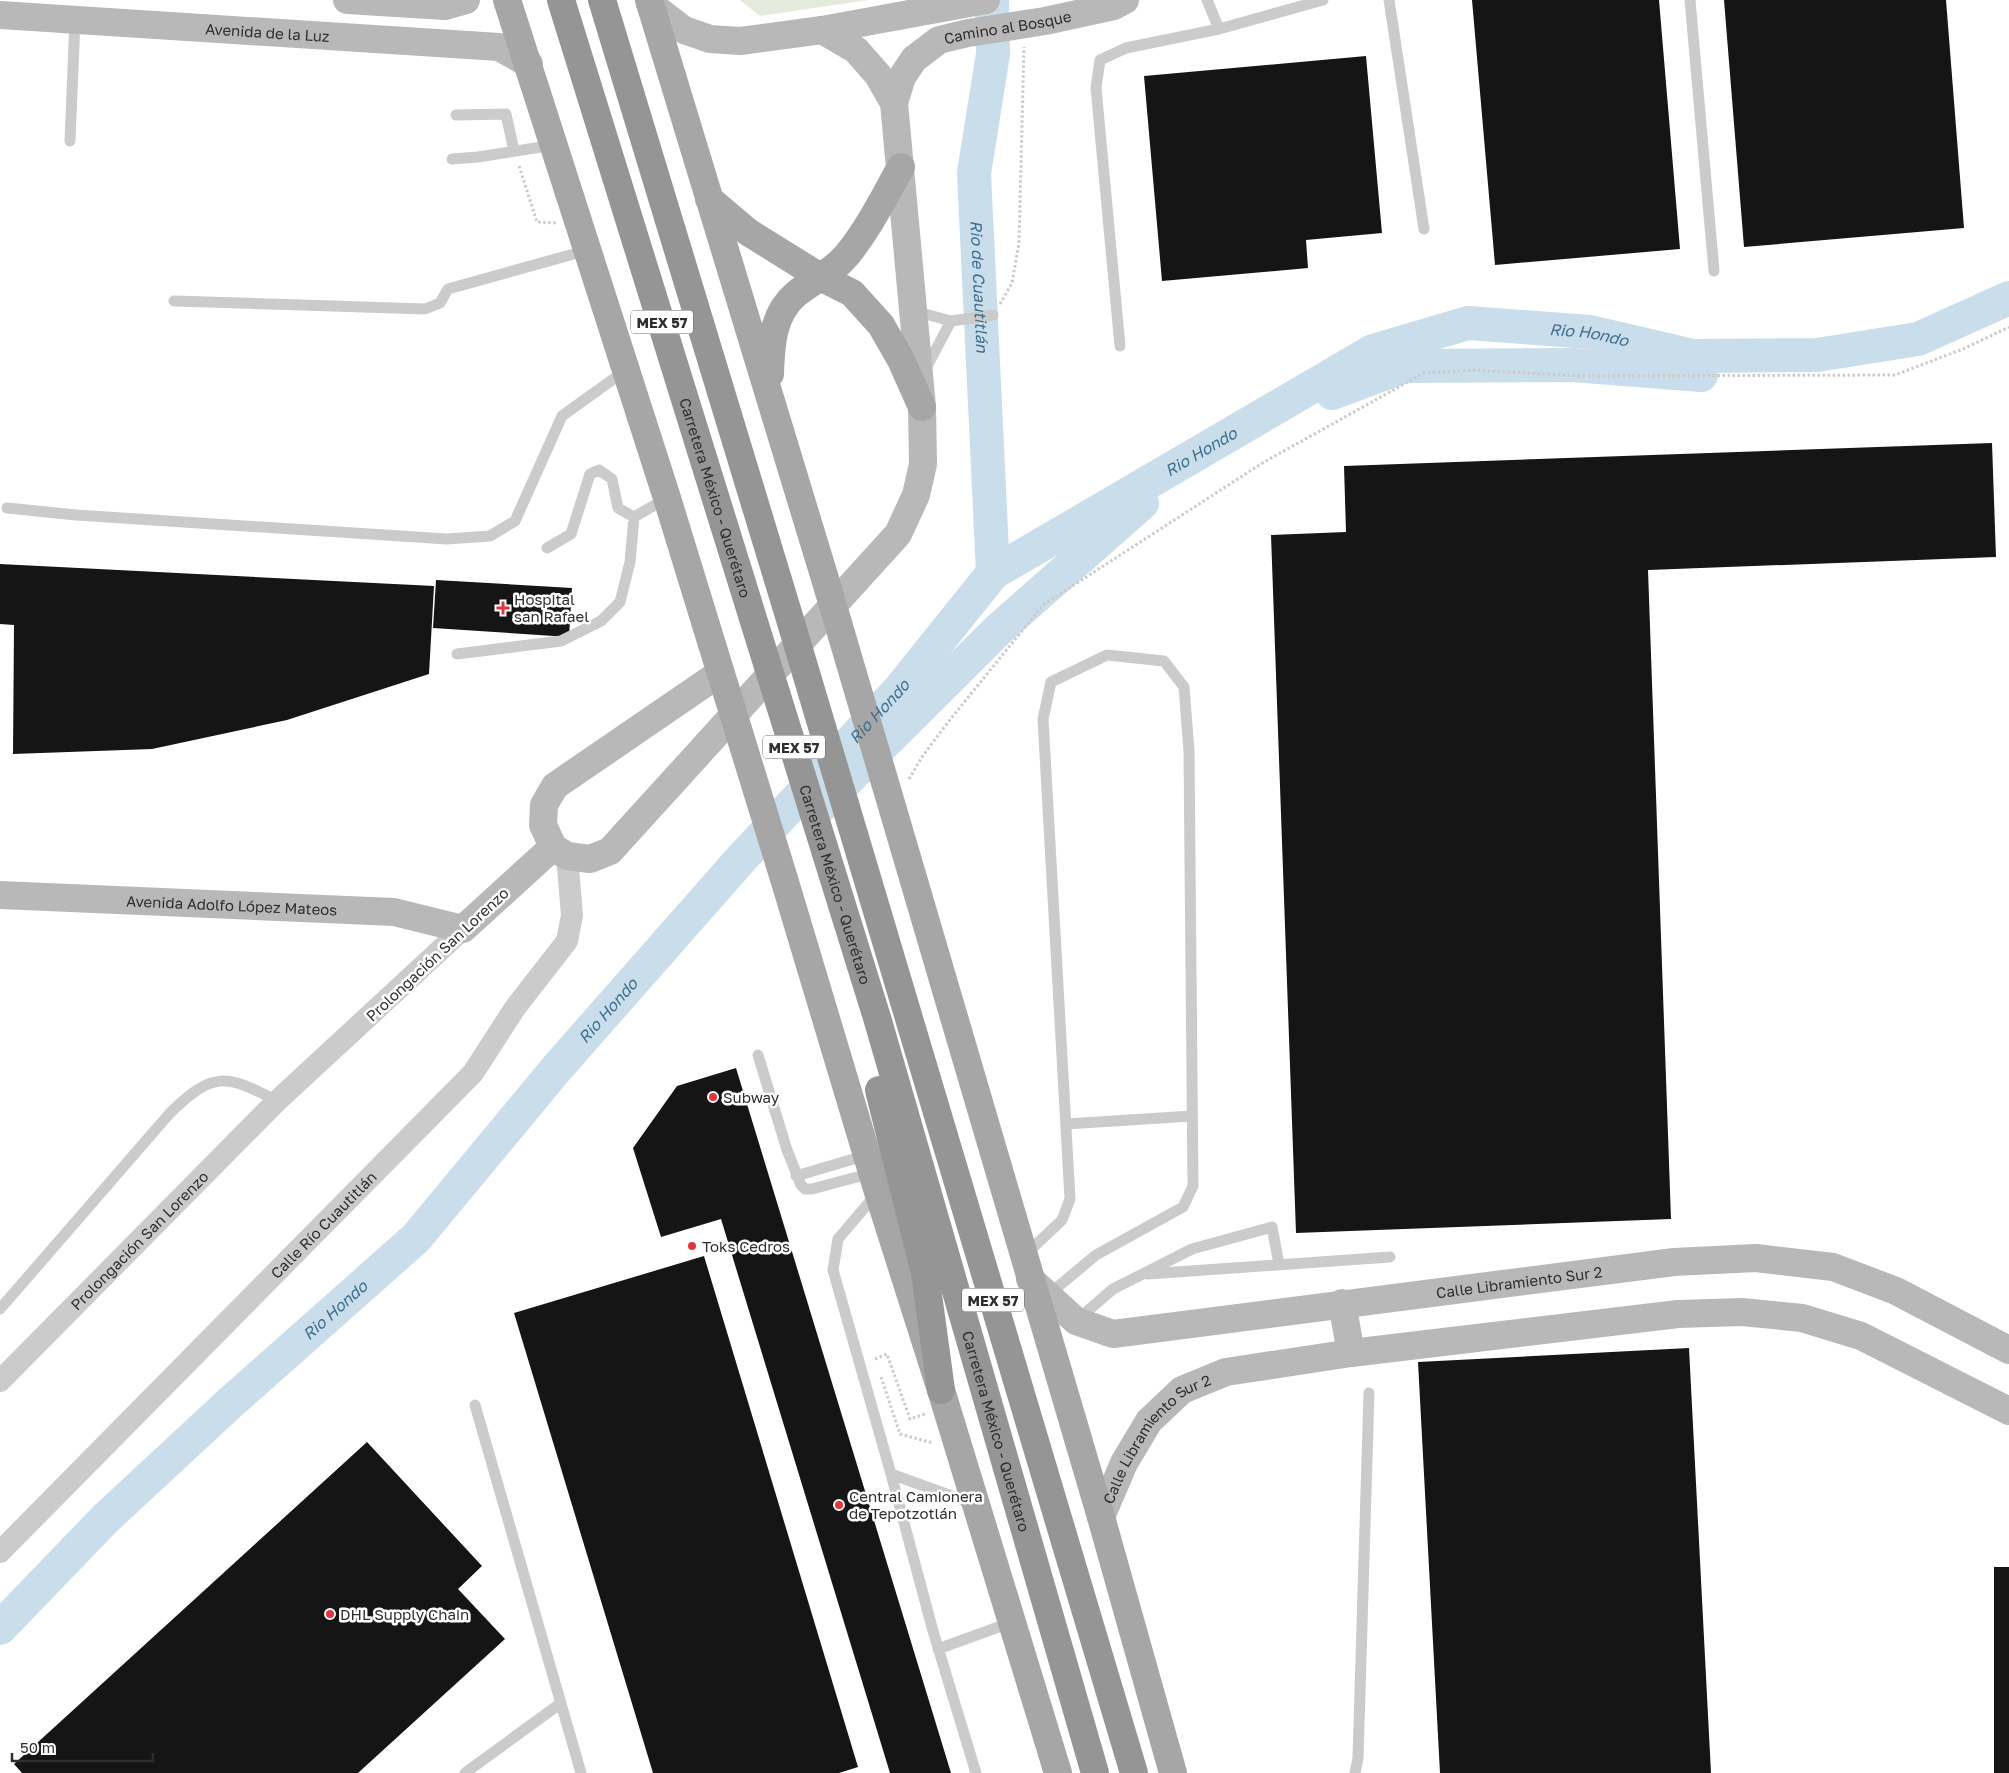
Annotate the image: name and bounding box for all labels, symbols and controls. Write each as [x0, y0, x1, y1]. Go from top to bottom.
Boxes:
street label: Camino al Bosque [942, 6, 1073, 48]
street label: Avenida de la Luz [205, 19, 330, 45]
water label: Rio de Cuautitlán [966, 220, 993, 354]
road number: MEX 57 [631, 311, 693, 334]
water label: Rio Hondo [1549, 319, 1632, 351]
street label: Carretera México - Querétaro [676, 395, 755, 600]
water label: Rio Hondo [1161, 422, 1242, 480]
place label: Hospital san Rafael [514, 590, 589, 625]
marker: Hospital san Rafael [496, 601, 510, 615]
water label: Rio Hondo [845, 674, 915, 747]
road number: MEX 57 [763, 736, 825, 759]
street label: Carretera México - Querétaro [796, 782, 875, 986]
street label: Prolongación San Lorenzo [362, 883, 512, 1025]
street label: Avenida Adolfo López Mateos [126, 891, 338, 919]
water label: Rio Hondo [574, 973, 642, 1047]
place label: Subway [723, 1088, 780, 1106]
marker: Subway [707, 1091, 719, 1103]
street label: Prolongación San Lorenzo [67, 1167, 212, 1313]
street label: Calle Río Cuautitlán [267, 1167, 380, 1282]
place label: Toks Cedros [702, 1237, 790, 1255]
marker: Toks Cedros [686, 1240, 698, 1252]
street label: Calle Libramiento Sur 2 [1435, 1262, 1603, 1301]
water label: Rio Hondo [298, 1275, 372, 1344]
road number: MEX 57 [962, 1288, 1024, 1312]
street label: Carretera México - Querétaro [959, 1329, 1034, 1534]
street label: Calle Libramiento Sur 2 [1099, 1370, 1213, 1507]
place label: Central Camionera de Tepotzotlán [849, 1487, 983, 1522]
marker: Central Camionera de Tepotzotlán [833, 1499, 845, 1511]
place label: DHL Supply Chain [340, 1605, 469, 1623]
marker: DHL Supply Chain [324, 1608, 336, 1620]
scale bar [12, 1730, 154, 1762]
text: 50 m [20, 1738, 55, 1756]

